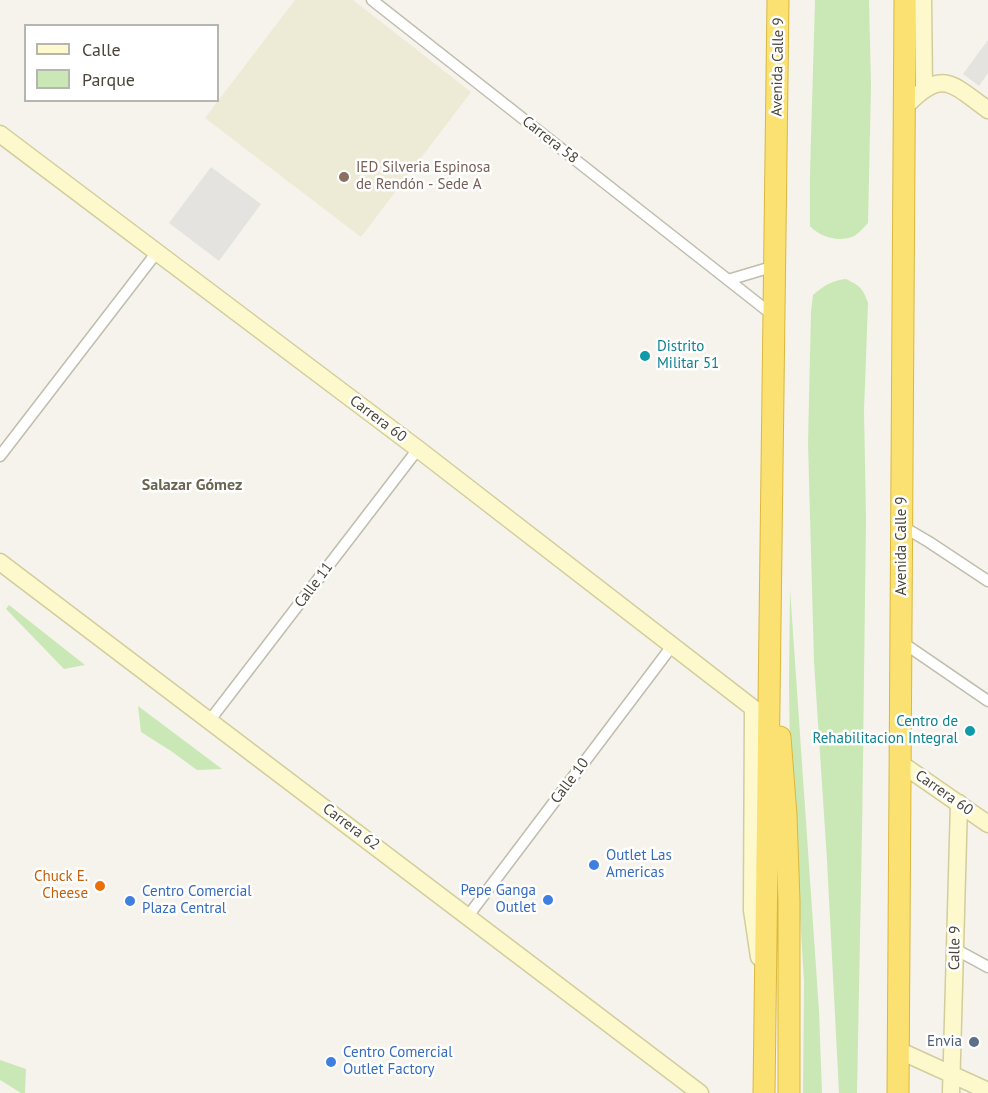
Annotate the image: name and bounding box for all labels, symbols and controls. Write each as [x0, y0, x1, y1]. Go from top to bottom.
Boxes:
street label: Avenida Calle 9 [768, 17, 788, 117]
legend [24, 24, 219, 102]
text: Calle [82, 38, 121, 61]
text: Parque [82, 68, 135, 91]
street label: Carrera 58 [518, 112, 582, 168]
place label: IED Silveria Espinosa de Rendón - Sede A [356, 159, 490, 194]
marker: IED Silveria Espinosa de Rendón - Sede A [337, 170, 351, 184]
place label: Distrito Militar 51 [657, 338, 719, 373]
marker: Distrito Militar 51 [638, 349, 652, 363]
street label: Carrera 60 [346, 392, 410, 446]
district label: Salazar Gómez [142, 475, 242, 495]
street label: Avenida Calle 9 [893, 497, 911, 595]
street label: Calle 11 [291, 559, 337, 611]
place label: Centro de Rehabilitacion Integral [813, 713, 958, 748]
marker: Centro de Rehabilitacion Integral [963, 724, 977, 738]
street label: Calle 10 [547, 755, 593, 807]
street label: Carrera 60 [912, 767, 976, 819]
street label: Carrera 62 [319, 800, 383, 854]
place label: Outlet Las Americas [606, 847, 672, 882]
marker: Outlet Las Americas [587, 858, 601, 872]
place label: Chuck E. Cheese [34, 868, 88, 903]
marker: Chuck E. Cheese [93, 879, 107, 893]
place label: Pepe Ganga Outlet [460, 882, 536, 917]
place label: Centro Comercial Plaza Central [142, 883, 252, 918]
marker: Pepe Ganga Outlet [541, 893, 555, 907]
marker: Centro Comercial Plaza Central [123, 894, 137, 908]
street label: Calle 9 [946, 926, 964, 970]
place label: Envia [927, 1033, 962, 1051]
marker: Envia [967, 1035, 981, 1049]
place label: Centro Comercial Outlet Factory [343, 1044, 453, 1079]
marker: Centro Comercial Outlet Factory [324, 1055, 338, 1069]

